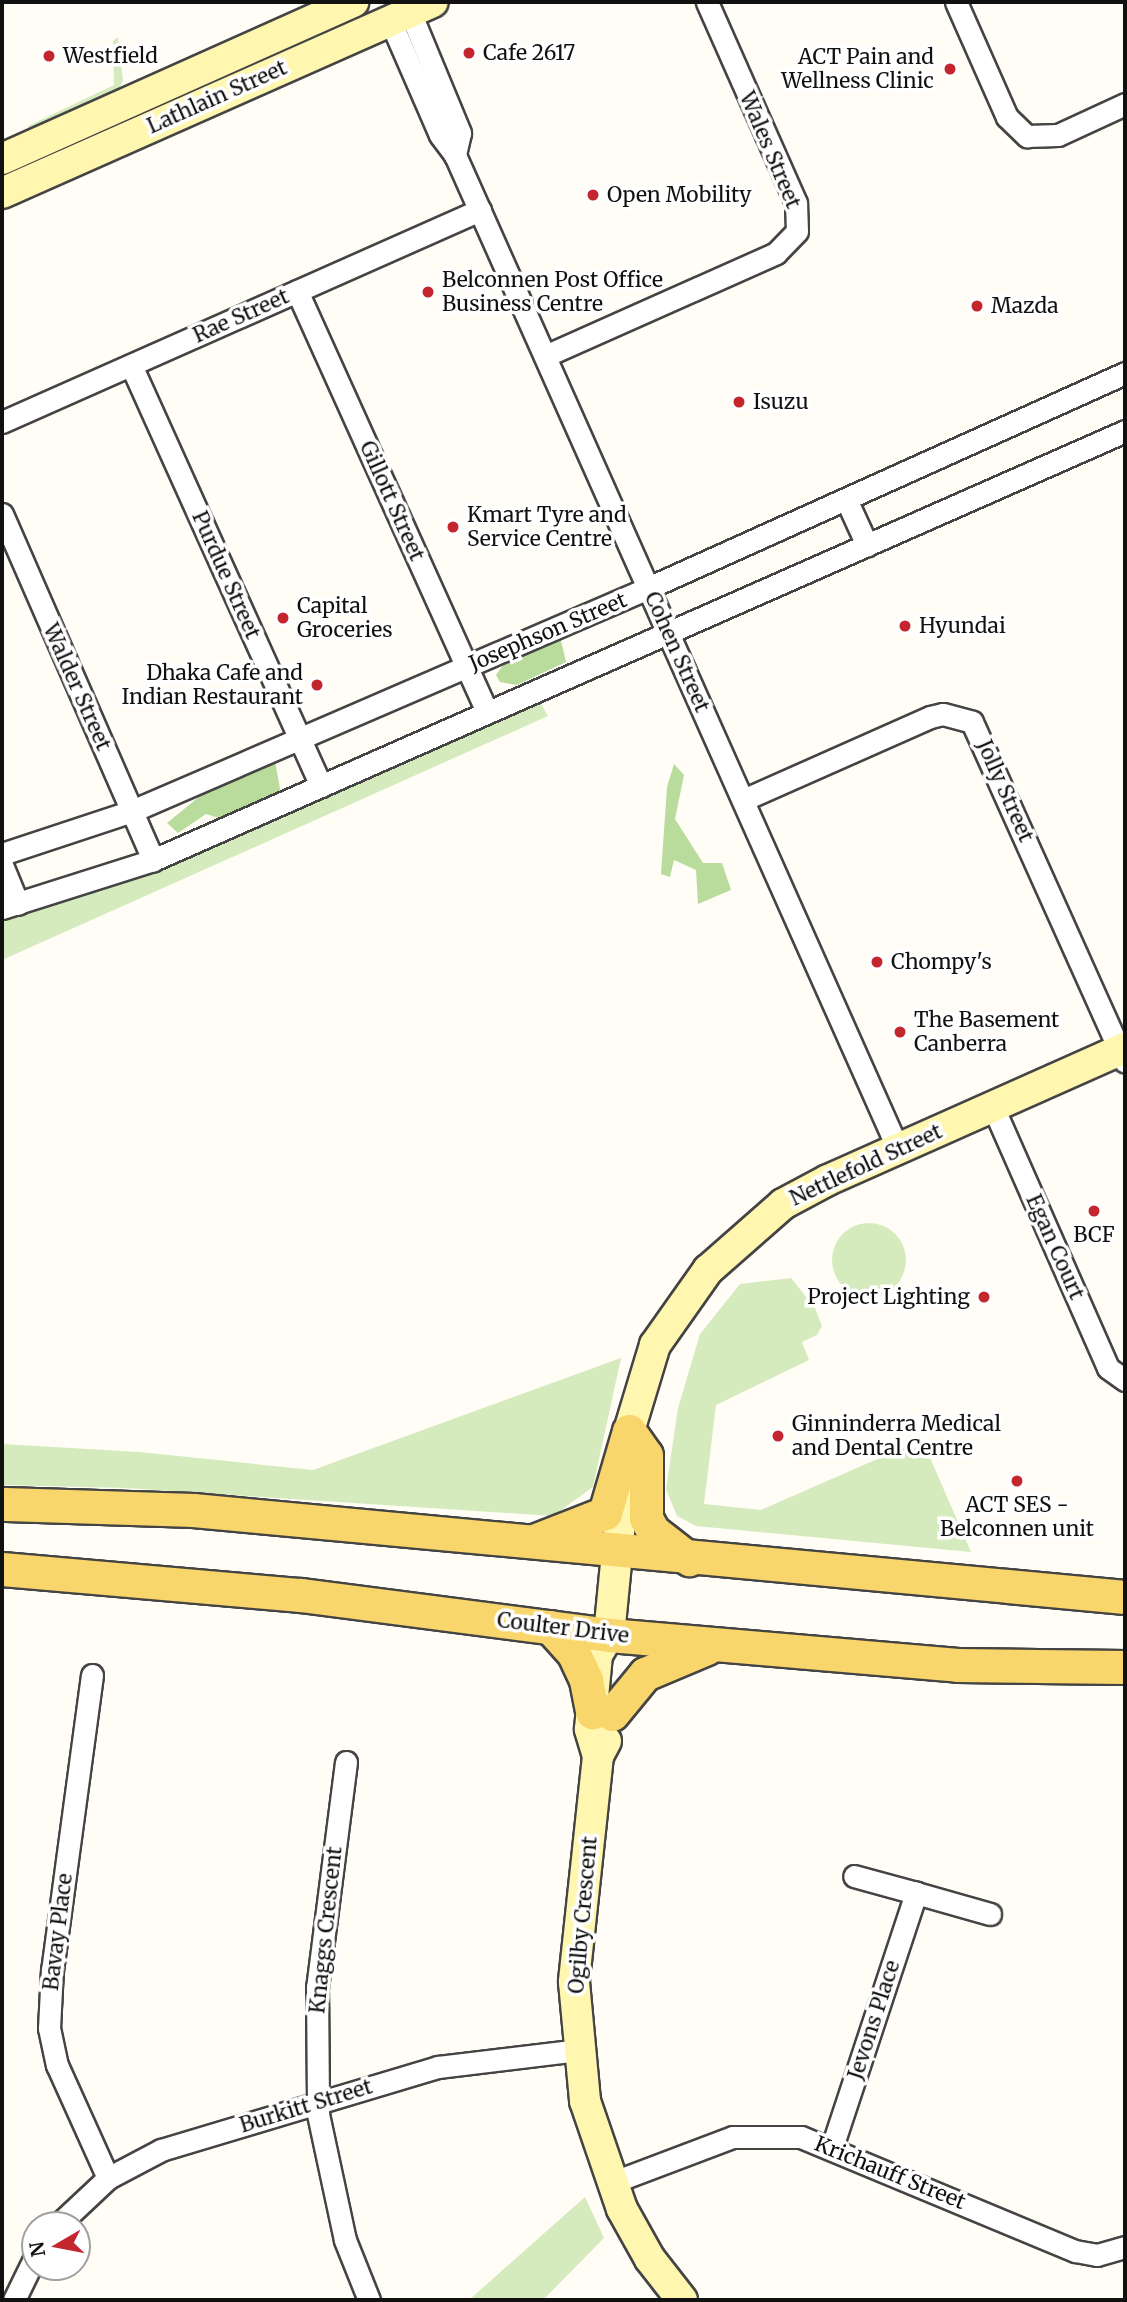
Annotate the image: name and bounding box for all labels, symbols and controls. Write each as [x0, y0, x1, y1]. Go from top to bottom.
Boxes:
place label: Cafe 2617 [483, 40, 575, 66]
place label: Westfield [63, 43, 158, 69]
place label: ACT Pain and Wellness Clinic [781, 44, 934, 94]
marker: Cafe 2617 [461, 45, 477, 61]
marker: Westfield [41, 48, 57, 64]
street label: Lathlain Street [143, 55, 291, 139]
marker: ACT Pain and Wellness Clinic [940, 59, 960, 79]
street label: Wales Street [734, 88, 806, 212]
place label: Open Mobility [607, 182, 751, 208]
marker: Open Mobility [585, 187, 601, 203]
place label: Belconnen Post Office Business Centre [442, 267, 663, 317]
street label: Rae Street [189, 284, 293, 348]
marker: Belconnen Post Office Business Centre [420, 284, 436, 300]
place label: Mazda [991, 293, 1059, 319]
marker: Mazda [969, 298, 985, 314]
place label: Isuzu [753, 389, 809, 415]
marker: Isuzu [731, 394, 747, 410]
street label: Gillott Street [354, 437, 430, 565]
place label: Kmart Tyre and Service Centre [467, 502, 627, 552]
street label: Purdue Street [187, 507, 265, 643]
marker: Kmart Tyre and Service Centre [445, 519, 461, 535]
street label: Josephson Street [465, 587, 631, 677]
street label: Cohen Street [639, 588, 715, 716]
place label: Capital Groceries [297, 593, 393, 643]
marker: Capital Groceries [275, 610, 291, 626]
place label: Hyundai [919, 613, 1006, 639]
marker: Hyundai [897, 618, 913, 634]
street label: Walder Street [38, 620, 116, 754]
place label: Dhaka Cafe and Indian Restaurant [121, 660, 303, 710]
marker: Dhaka Cafe and Indian Restaurant [309, 677, 325, 693]
street label: Jolly Street [971, 736, 1039, 846]
place label: Chompy's [891, 949, 992, 975]
marker: Chompy's [869, 954, 885, 970]
place label: The Basement Canberra [914, 1007, 1059, 1057]
marker: The Basement Canberra [892, 1024, 908, 1040]
street label: Nettlefold Street [786, 1119, 946, 1211]
street label: Egan Court [1021, 1191, 1089, 1303]
marker: BCF [1086, 1203, 1102, 1219]
place label: BCF [1073, 1222, 1115, 1248]
place label: Project Lighting [807, 1284, 970, 1310]
marker: Project Lighting [976, 1289, 992, 1305]
place label: Ginninderra Medical and Dental Centre [792, 1411, 1001, 1461]
marker: Ginninderra Medical and Dental Centre [770, 1428, 786, 1444]
marker: ACT SES - Belconnen unit [1009, 1473, 1025, 1489]
place label: ACT SES - Belconnen unit [940, 1492, 1094, 1542]
street label: Coulter Drive [496, 1607, 630, 1649]
street label: Ogilby Crescent [564, 1835, 602, 1995]
street label: Knaggs Crescent [305, 1845, 347, 2015]
street label: Bavay Place [38, 1872, 78, 1992]
street label: Jevons Place [843, 1957, 905, 2083]
street label: Burkitt Street [237, 2074, 375, 2138]
street label: Krichauff Street [811, 2131, 969, 2215]
north arrow [21, 2211, 91, 2281]
text: N [24, 2240, 50, 2259]

